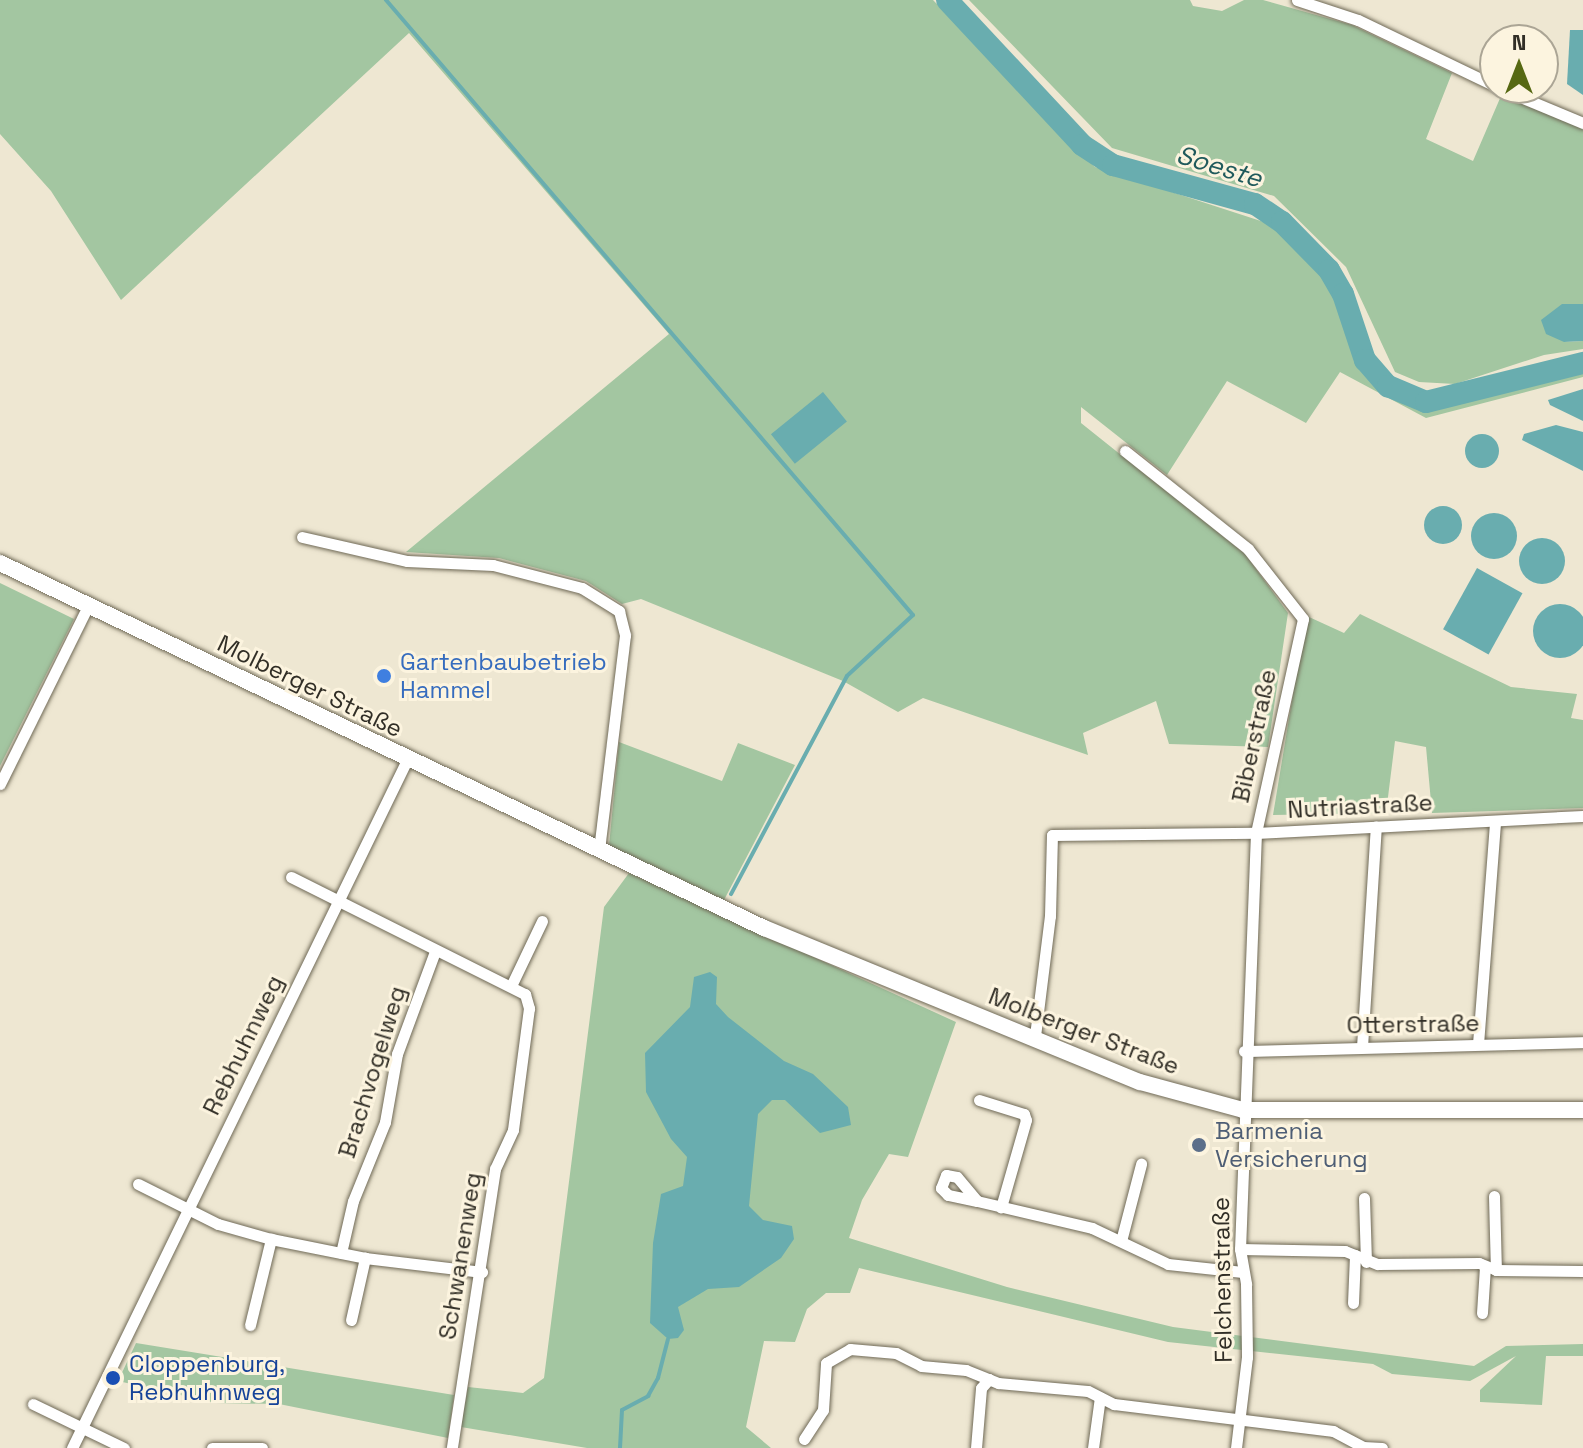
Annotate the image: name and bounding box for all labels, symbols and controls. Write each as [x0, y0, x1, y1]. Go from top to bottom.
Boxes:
north arrow [1479, 24, 1559, 104]
text: N [1512, 28, 1526, 56]
water label: Soeste [1173, 139, 1265, 195]
street label: Molberger Straße [213, 629, 407, 743]
place label: Gartenbaubetrieb Hammel [400, 648, 607, 704]
marker: Gartenbaubetrieb Hammel [375, 667, 393, 685]
street label: Biberstraße [1226, 667, 1282, 805]
street label: Nutriastraße [1287, 788, 1433, 824]
street label: Rebhuhnweg [197, 970, 289, 1120]
street label: Molberger Straße [985, 981, 1183, 1081]
street label: Brachvogelweg [332, 983, 412, 1161]
street label: Otterstraße [1346, 1008, 1480, 1040]
place label: Barmenia Versicherung [1215, 1117, 1368, 1173]
marker: Barmenia Versicherung [1190, 1136, 1208, 1154]
street label: Schwanenweg [433, 1170, 487, 1342]
street label: Felchenstraße [1206, 1197, 1238, 1363]
place label: Cloppenburg, Rebhuhnweg [129, 1350, 285, 1406]
marker: Cloppenburg, Rebhuhnweg [104, 1369, 122, 1387]

